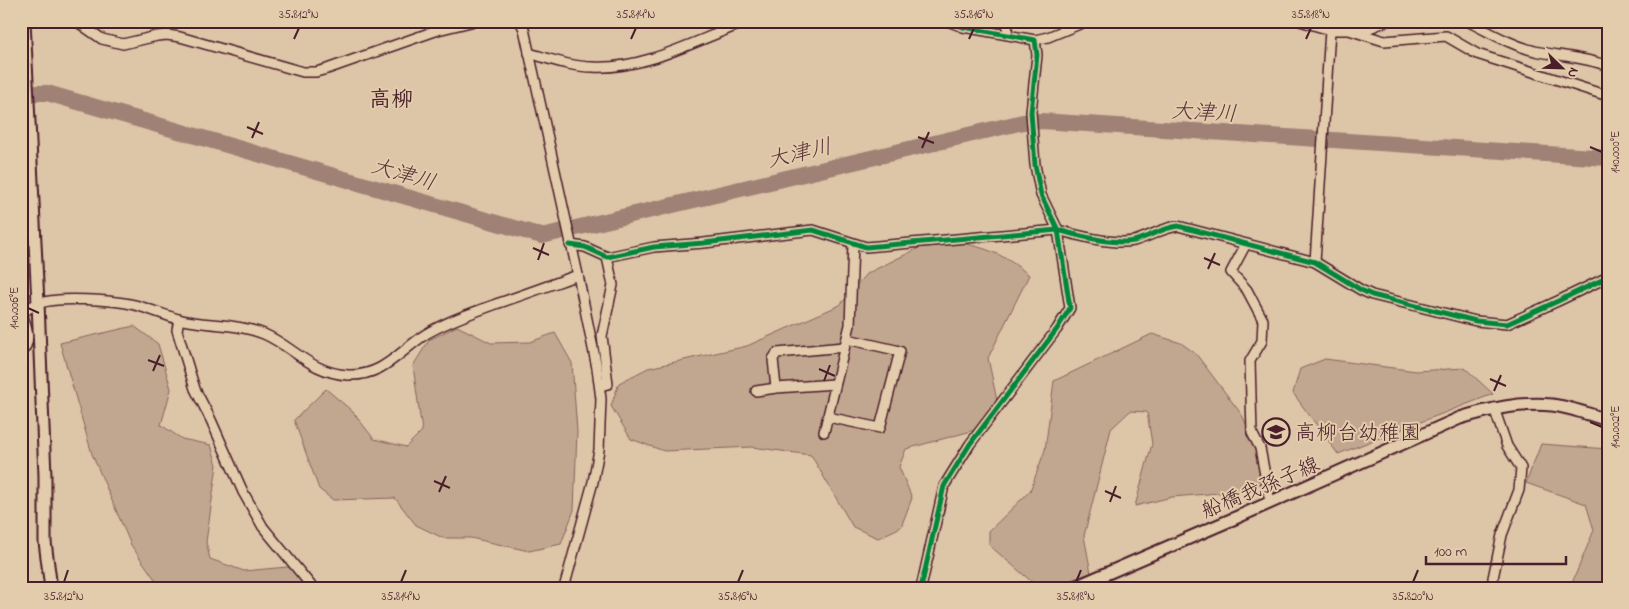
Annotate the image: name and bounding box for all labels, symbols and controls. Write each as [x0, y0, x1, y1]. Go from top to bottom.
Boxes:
text: 35.812°N [279, 6, 319, 24]
text: 35.814°N [617, 6, 655, 24]
text: 35.816°N [954, 6, 994, 24]
text: 35.818°N [1292, 6, 1330, 24]
north arrow [1536, 42, 1586, 92]
text: N [1561, 64, 1584, 81]
district label: 高柳 [369, 85, 413, 117]
water label: 大津川 [1170, 96, 1238, 132]
text: 140.000°E [1607, 131, 1625, 173]
water label: 大津川 [764, 132, 835, 178]
water label: 大津川 [367, 151, 439, 200]
text: 140.006°E [6, 287, 24, 329]
text: 140.002°E [1607, 405, 1625, 449]
school or university icon: 高柳台幼稚園 [1261, 417, 1291, 447]
place label: 高柳台幼稚園 [1295, 419, 1421, 449]
street label: 船橋我孫子線 [1197, 450, 1325, 527]
scale bar [1426, 534, 1566, 566]
text: 100 m [1434, 541, 1467, 563]
text: 35.812°N [44, 588, 84, 606]
text: 35.814°N [382, 588, 420, 606]
text: 35.816°N [718, 588, 758, 606]
text: 35.818°N [1057, 588, 1095, 606]
text: 35.820°N [1392, 588, 1434, 606]

